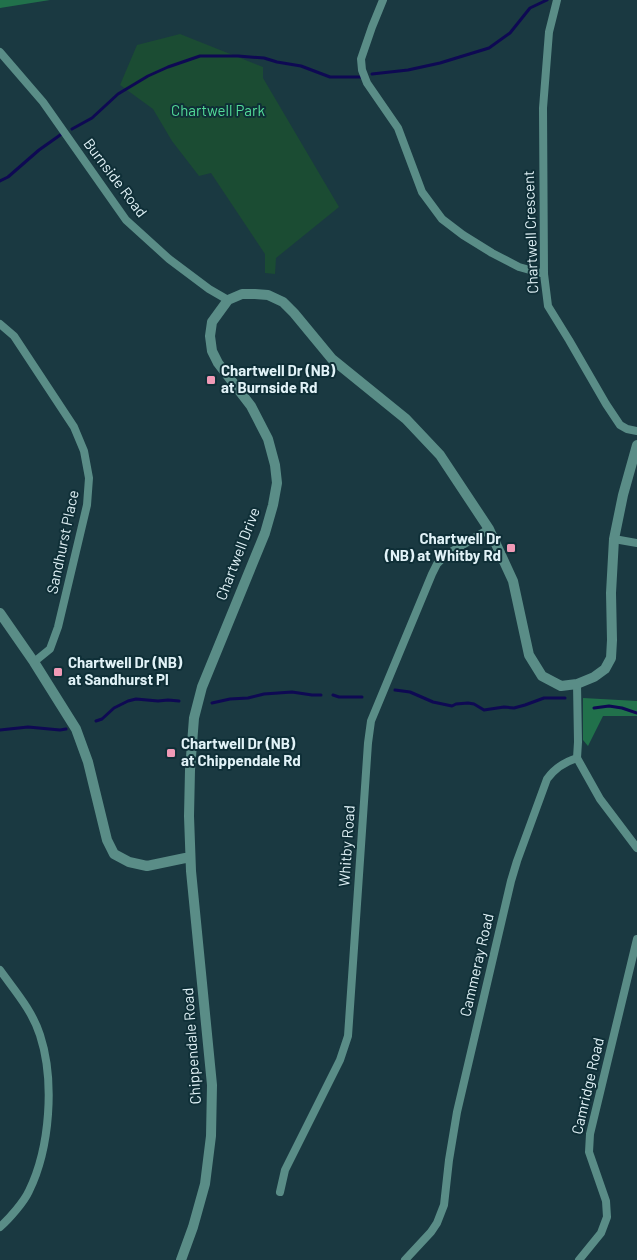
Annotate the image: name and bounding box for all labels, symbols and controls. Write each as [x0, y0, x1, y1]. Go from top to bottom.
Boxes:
park label: Chartwell Park [171, 101, 265, 119]
street label: Burnside Road [80, 134, 151, 220]
street label: Chartwell Crescent [519, 170, 541, 294]
place label: Chartwell Dr (NB) at Burnside Rd [221, 361, 336, 396]
marker: Chartwell Dr (NB) at Burnside Rd [205, 374, 217, 386]
street label: Sandhurst Place [42, 488, 82, 595]
street label: Chartwell Drive [211, 505, 263, 603]
place label: Chartwell Dr (NB) at Whitby Rd [384, 529, 501, 564]
marker: Chartwell Dr (NB) at Whitby Rd [505, 542, 517, 554]
place label: Chartwell Dr (NB) at Sandhurst Pl [68, 653, 183, 688]
marker: Chartwell Dr (NB) at Sandhurst Pl [52, 666, 64, 678]
place label: Chartwell Dr (NB) at Chippendale Rd [181, 734, 301, 769]
marker: Chartwell Dr (NB) at Chippendale Rd [165, 747, 177, 759]
street label: Whitby Road [334, 805, 358, 887]
street label: Cammeray Road [455, 911, 497, 1018]
street label: Chippendale Road [178, 987, 204, 1105]
street label: Camridge Road [567, 1036, 607, 1136]

